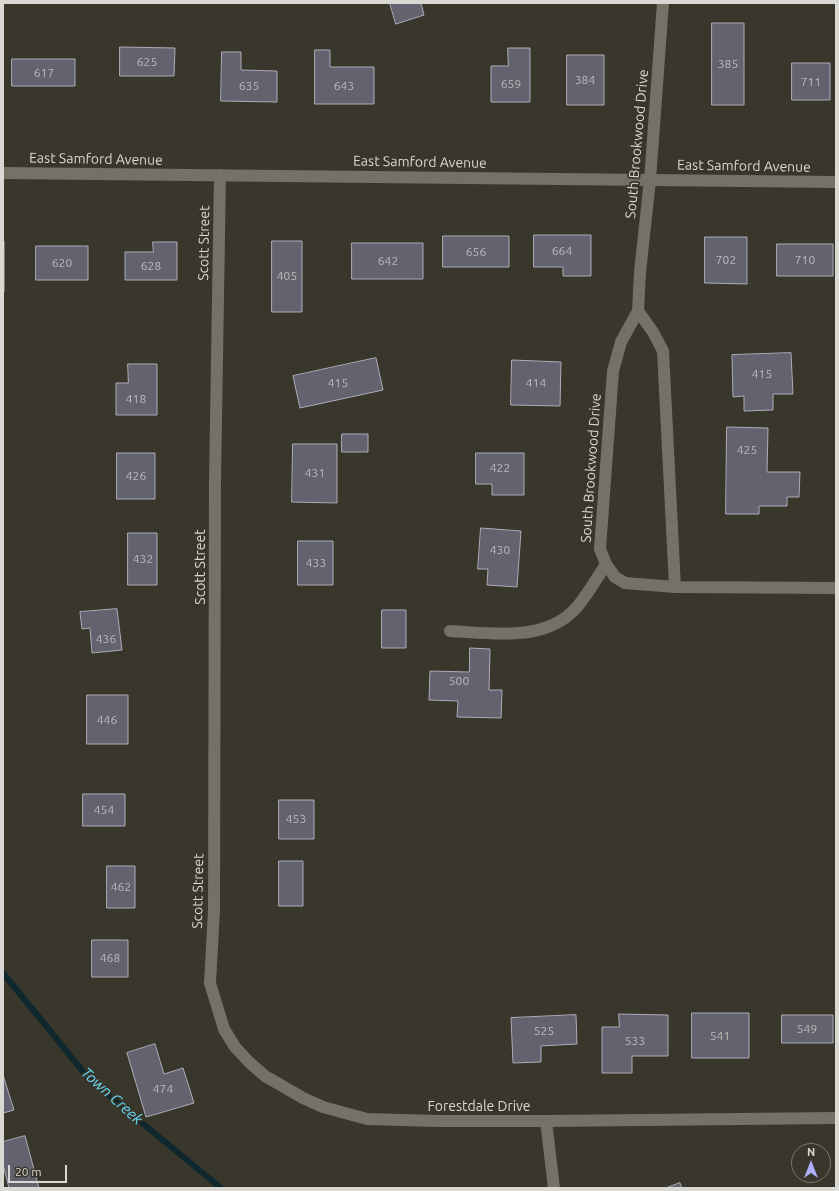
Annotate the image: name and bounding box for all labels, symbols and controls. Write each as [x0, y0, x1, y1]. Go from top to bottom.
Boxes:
house number: 625 [137, 55, 157, 69]
house number: 385 [718, 57, 738, 71]
house number: 617 [34, 66, 54, 80]
street label: South Brookwood Drive [622, 69, 652, 219]
house number: 384 [575, 73, 595, 87]
house number: 711 [801, 75, 821, 89]
house number: 659 [501, 77, 521, 91]
house number: 635 [239, 79, 259, 93]
house number: 643 [334, 79, 354, 93]
street label: East Samford Avenue [29, 149, 163, 169]
street label: East Samford Avenue [353, 152, 487, 172]
street label: East Samford Avenue [677, 156, 811, 176]
street label: Scott Street [195, 205, 213, 281]
house number: 664 [552, 244, 572, 258]
house number: 656 [466, 245, 486, 259]
house number: 702 [716, 253, 736, 267]
house number: 710 [795, 253, 815, 267]
house number: 642 [378, 254, 398, 268]
house number: 620 [52, 256, 72, 270]
house number: 628 [141, 259, 161, 273]
house number: 405 [277, 269, 297, 283]
house number: 415 [752, 367, 772, 381]
house number: 415 [328, 376, 348, 390]
house number: 414 [526, 376, 546, 390]
house number: 418 [126, 392, 146, 406]
street label: South Brookwood Drive [577, 393, 605, 543]
house number: 425 [737, 443, 757, 457]
house number: 422 [490, 461, 510, 475]
house number: 431 [305, 466, 325, 480]
house number: 426 [126, 469, 146, 483]
street label: Scott Street [192, 529, 208, 605]
house number: 430 [490, 543, 510, 557]
house number: 432 [133, 552, 153, 566]
house number: 433 [306, 556, 326, 570]
house number: 436 [96, 632, 116, 646]
house number: 500 [449, 674, 469, 688]
house number: 446 [97, 713, 117, 727]
house number: 454 [94, 803, 114, 817]
house number: 453 [286, 812, 306, 826]
street label: Scott Street [189, 853, 207, 929]
house number: 462 [111, 880, 131, 894]
house number: 468 [100, 951, 120, 965]
house number: 549 [797, 1022, 817, 1036]
house number: 525 [534, 1024, 554, 1038]
house number: 541 [710, 1029, 730, 1043]
house number: 533 [625, 1034, 645, 1048]
water label: Town Creek [77, 1064, 147, 1128]
house number: 474 [153, 1082, 173, 1096]
street label: Forestdale Drive [427, 1098, 531, 1114]
north arrow [791, 1143, 831, 1183]
text: N [807, 1146, 815, 1158]
scale bar [10, 1157, 69, 1183]
text: 20 m [15, 1165, 42, 1178]

